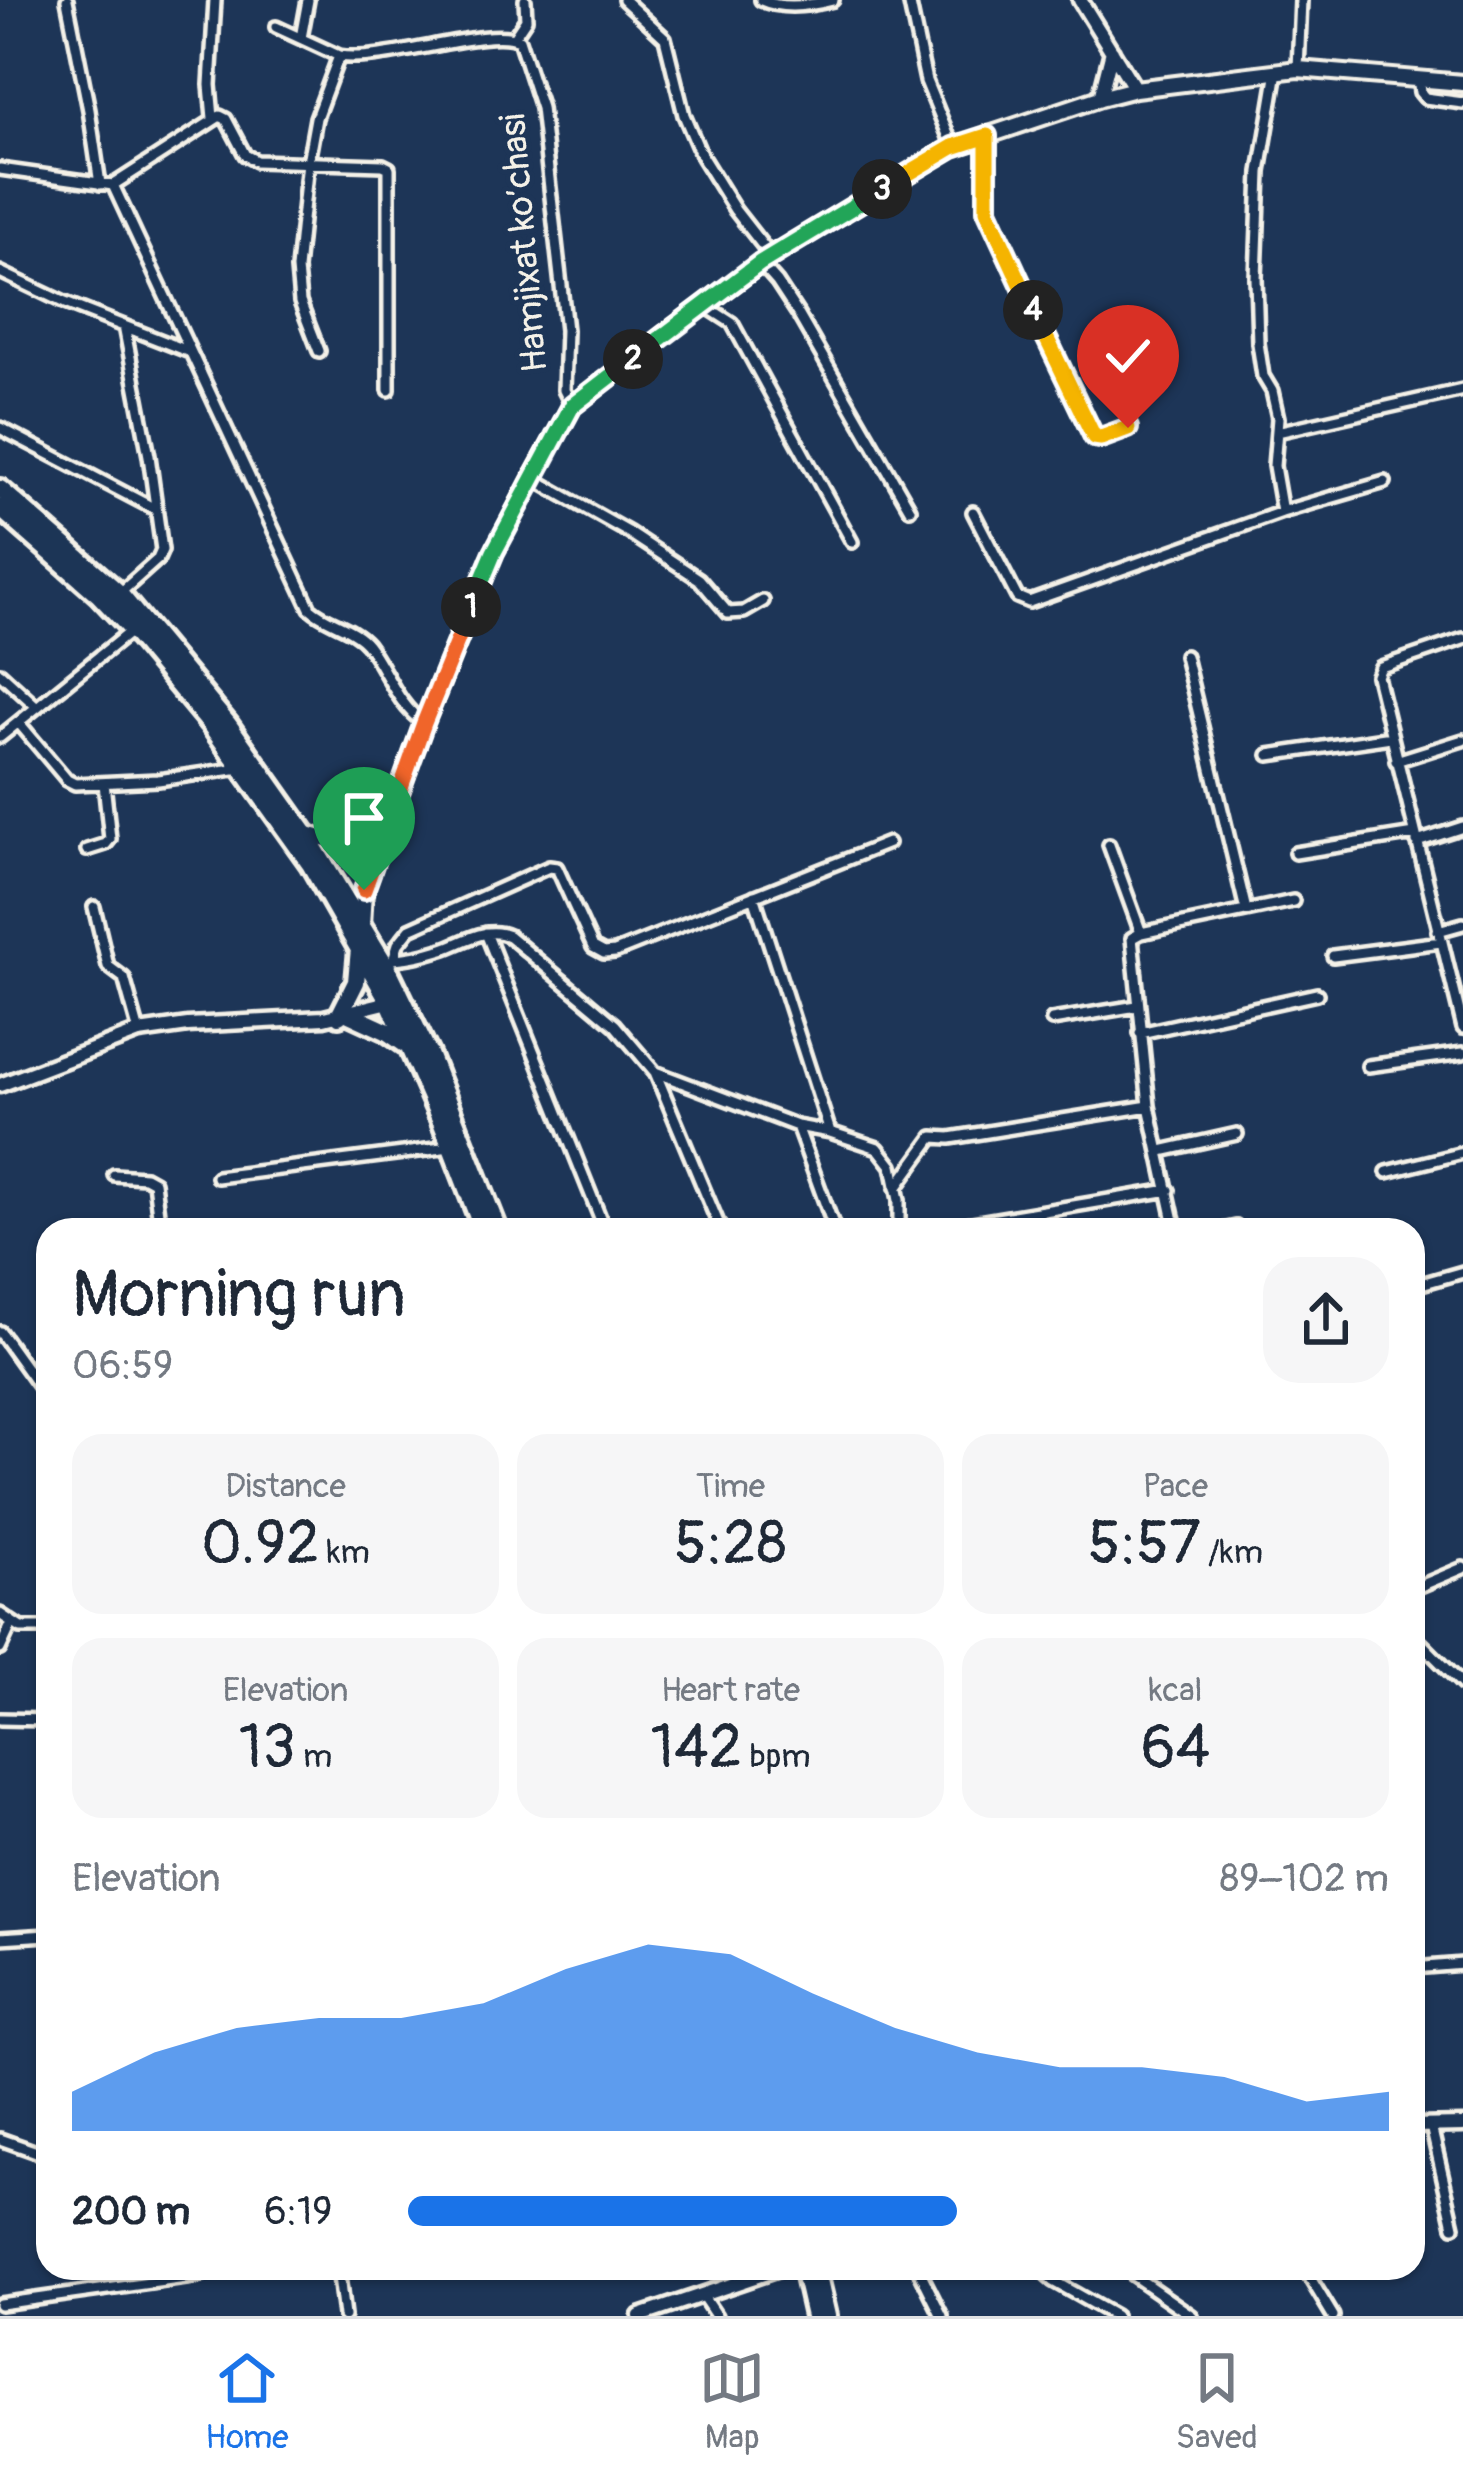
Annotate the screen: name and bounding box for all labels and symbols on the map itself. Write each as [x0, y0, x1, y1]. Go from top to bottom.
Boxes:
street label: Hamjixat ko’chasi [490, 112, 558, 374]
pin: 3 [852, 159, 912, 219]
pin: 4 [1003, 280, 1063, 340]
pin [1077, 305, 1179, 428]
pin: 2 [603, 329, 663, 389]
pin: 1 [441, 577, 501, 637]
pin [313, 767, 415, 890]

